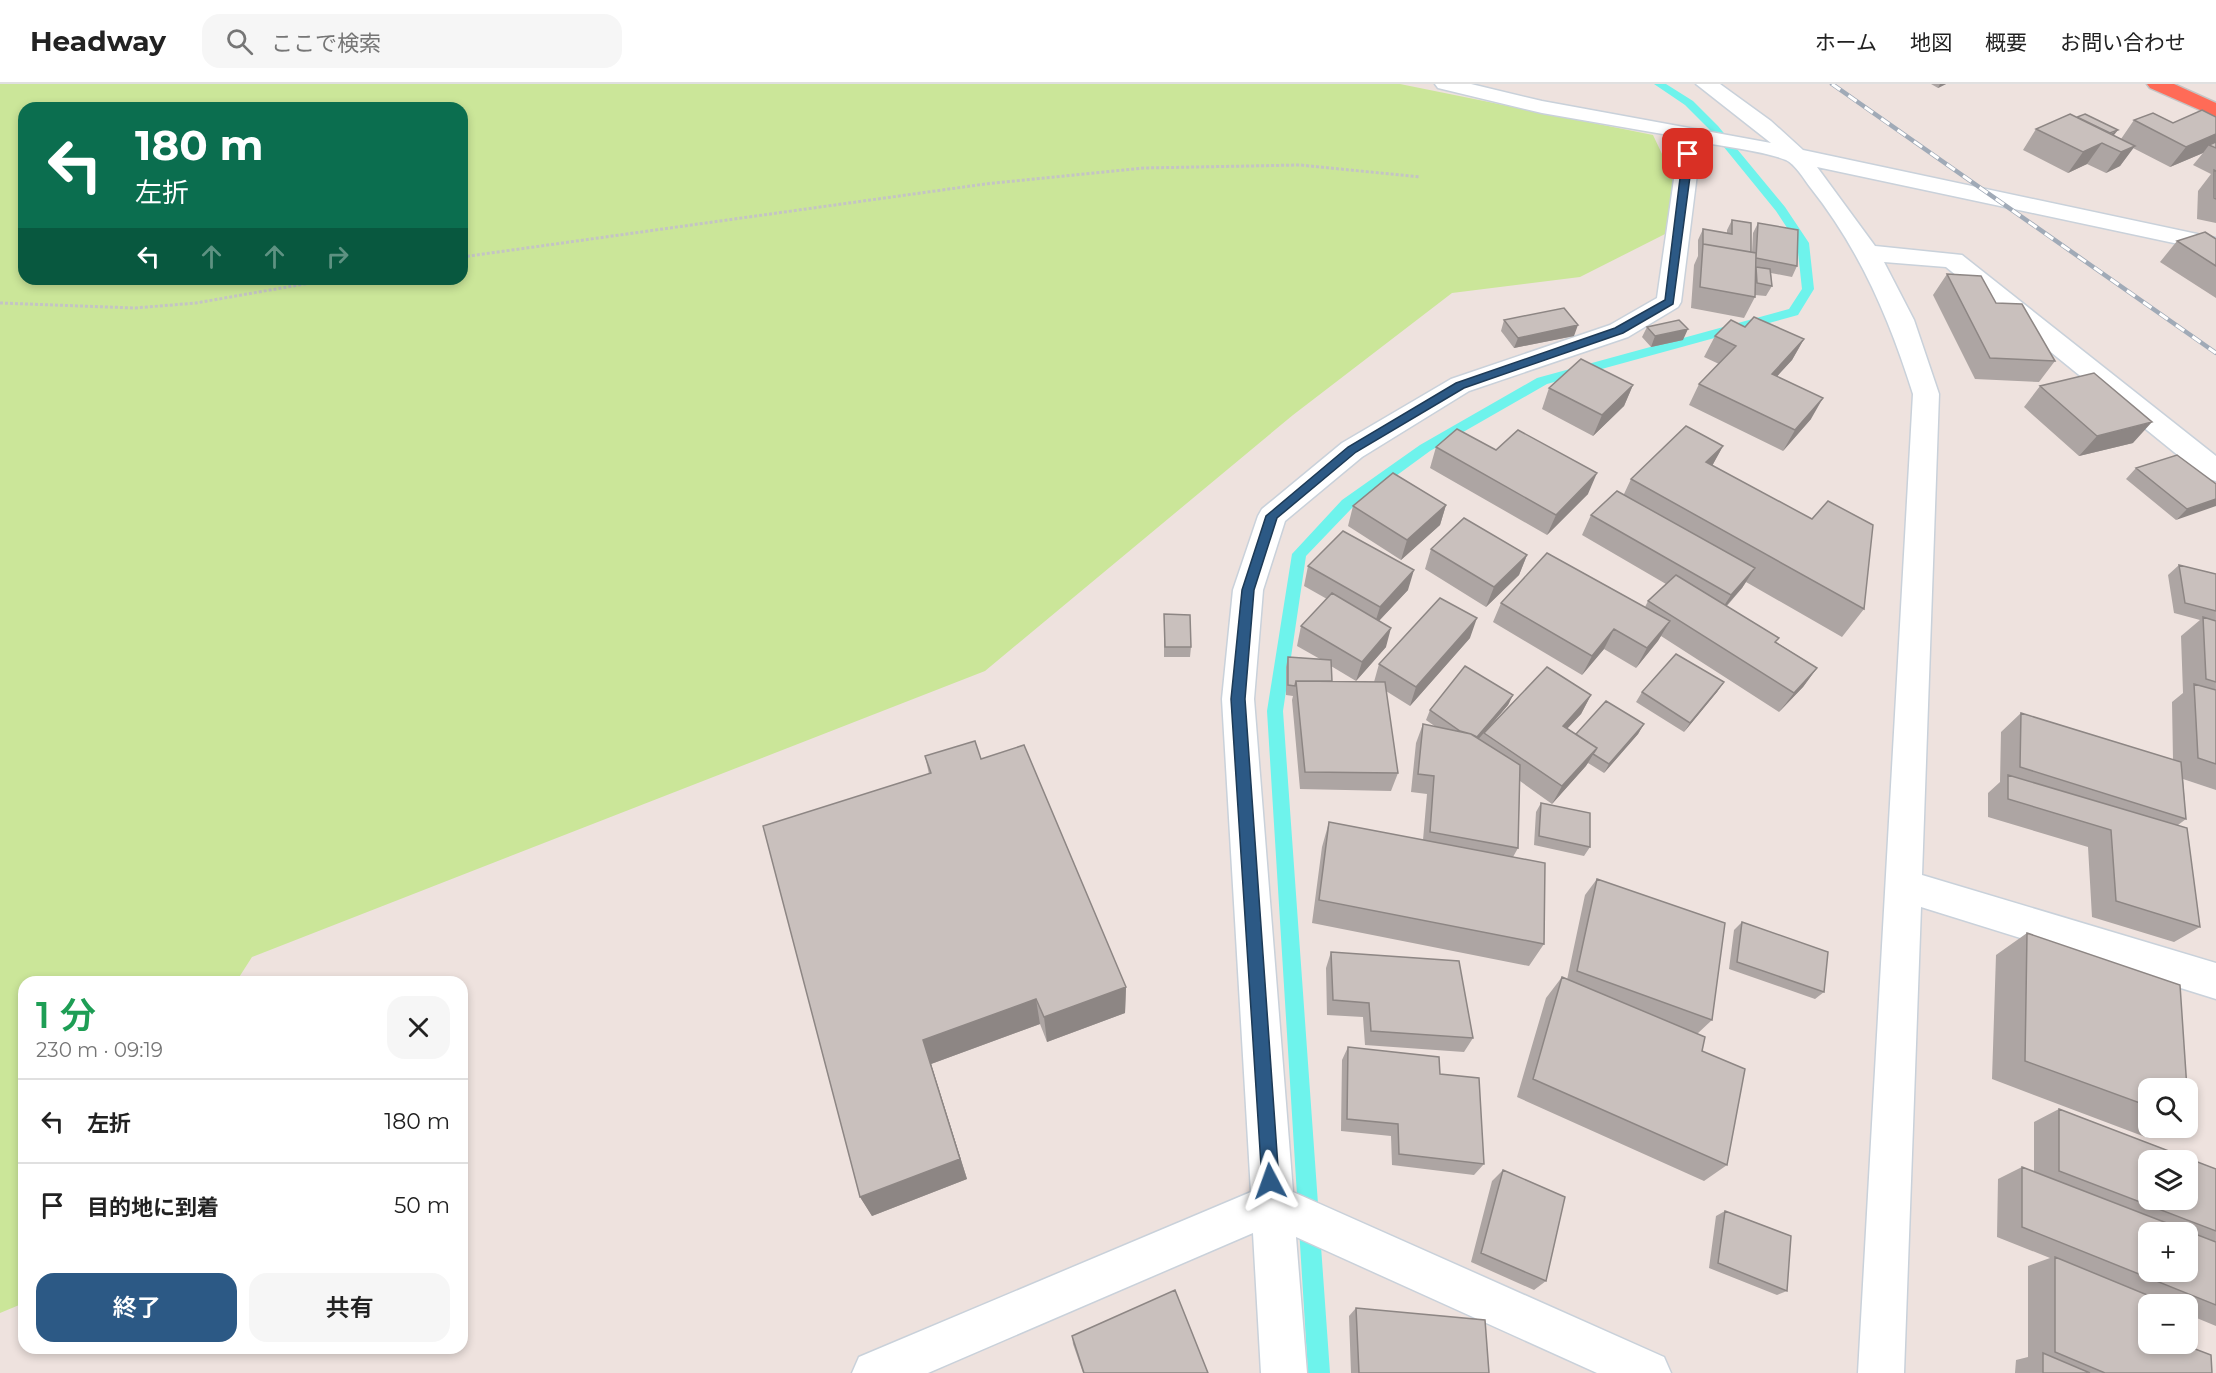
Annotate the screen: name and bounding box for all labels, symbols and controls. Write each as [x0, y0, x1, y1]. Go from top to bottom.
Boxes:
search box [202, 14, 622, 68]
text: Headway [30, 24, 166, 58]
icon: search [223, 25, 256, 58]
text: ここで検索 [271, 30, 381, 57]
text: ホーム [1815, 30, 1877, 55]
text: 地図 [1910, 30, 1952, 55]
text: 概要 [1985, 30, 2027, 55]
text: お問い合わせ [2060, 30, 2186, 55]
text: 180 m [135, 119, 264, 171]
icon: left [36, 126, 114, 204]
pin [1662, 128, 1713, 179]
icon: arrive [1671, 137, 1704, 170]
text: 左折 [135, 176, 189, 209]
icon: left [132, 240, 165, 273]
icon: ahead [195, 240, 228, 273]
icon: ahead [258, 240, 291, 273]
icon: right [321, 240, 354, 273]
text: 1 分 [36, 993, 96, 1037]
button: close [387, 996, 450, 1059]
text: 230 m · 09:19 [36, 1038, 163, 1062]
map controls [2138, 1078, 2198, 1354]
button: search [2138, 1078, 2198, 1138]
icon: left [36, 1105, 69, 1138]
text: 180 m [384, 1108, 450, 1135]
text: 左折 [87, 1110, 131, 1137]
position arrow [1238, 1149, 1302, 1213]
button: layers [2138, 1150, 2198, 1210]
icon: arrive [36, 1189, 69, 1222]
text: 50 m [394, 1192, 450, 1219]
text: 目的地に到着 [87, 1194, 219, 1221]
button: + [2138, 1222, 2198, 1282]
button: 終了 [36, 1273, 237, 1342]
button: 共有 [249, 1273, 450, 1342]
button: − [2138, 1294, 2198, 1354]

